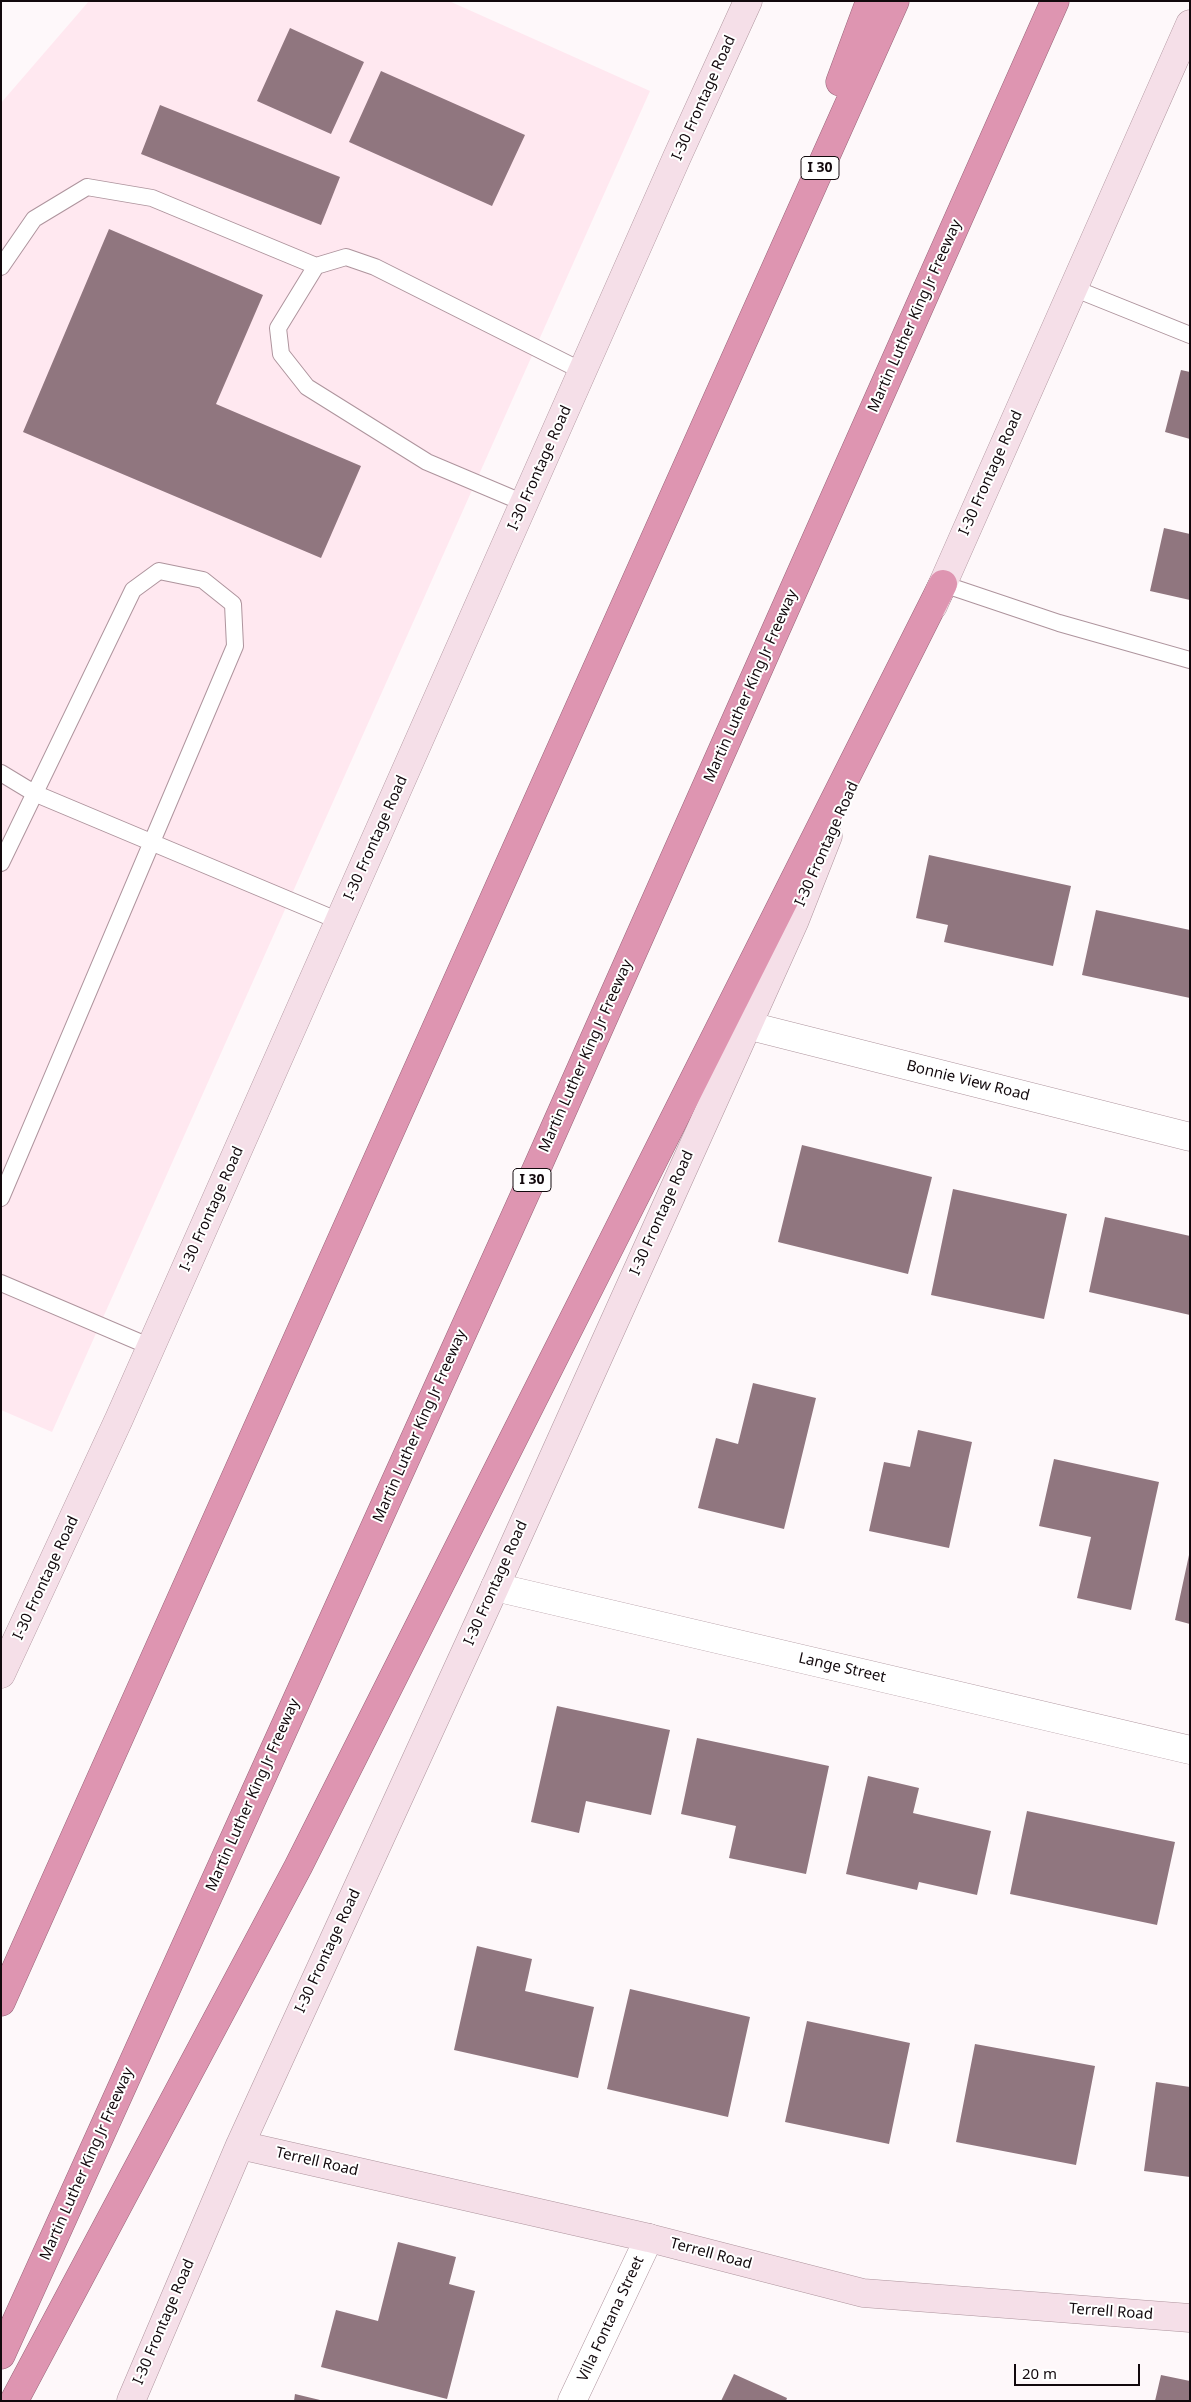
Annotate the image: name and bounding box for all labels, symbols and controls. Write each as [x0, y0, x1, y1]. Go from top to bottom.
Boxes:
street label: I-30 Frontage Road [668, 33, 740, 163]
road number: I 30 [801, 156, 839, 180]
street label: Martin Luther King Jr Freeway [864, 217, 966, 415]
street label: I-30 Frontage Road [504, 403, 576, 533]
street label: I-30 Frontage Road [955, 408, 1027, 538]
street label: Martin Luther King Jr Freeway [700, 587, 802, 785]
street label: I-30 Frontage Road [340, 773, 412, 903]
street label: I-30 Frontage Road [791, 779, 863, 909]
street label: Martin Luther King Jr Freeway [535, 957, 637, 1155]
street label: Bonnie View Road [905, 1057, 1031, 1105]
street label: I-30 Frontage Road [176, 1144, 248, 1274]
street label: I-30 Frontage Road [626, 1148, 698, 1278]
road number: I 30 [513, 1168, 551, 1192]
street label: Martin Luther King Jr Freeway [369, 1327, 471, 1525]
street label: I-30 Frontage Road [9, 1513, 83, 1643]
street label: I-30 Frontage Road [460, 1518, 532, 1648]
street label: Lange Street [797, 1649, 887, 1687]
street label: Martin Luther King Jr Freeway [202, 1696, 304, 1894]
street label: I-30 Frontage Road [291, 1886, 365, 2016]
street label: Martin Luther King Jr Freeway [36, 2065, 138, 2263]
street label: Terrell Road [274, 2144, 360, 2180]
street label: Terrell Road [668, 2234, 754, 2274]
street label: Villa Fontana Street [574, 2253, 648, 2385]
street label: I-30 Frontage Road [129, 2257, 199, 2387]
street label: Terrell Road [1068, 2300, 1154, 2324]
scale bar [1016, 2354, 1142, 2386]
text: 20 m [1022, 2363, 1057, 2383]

